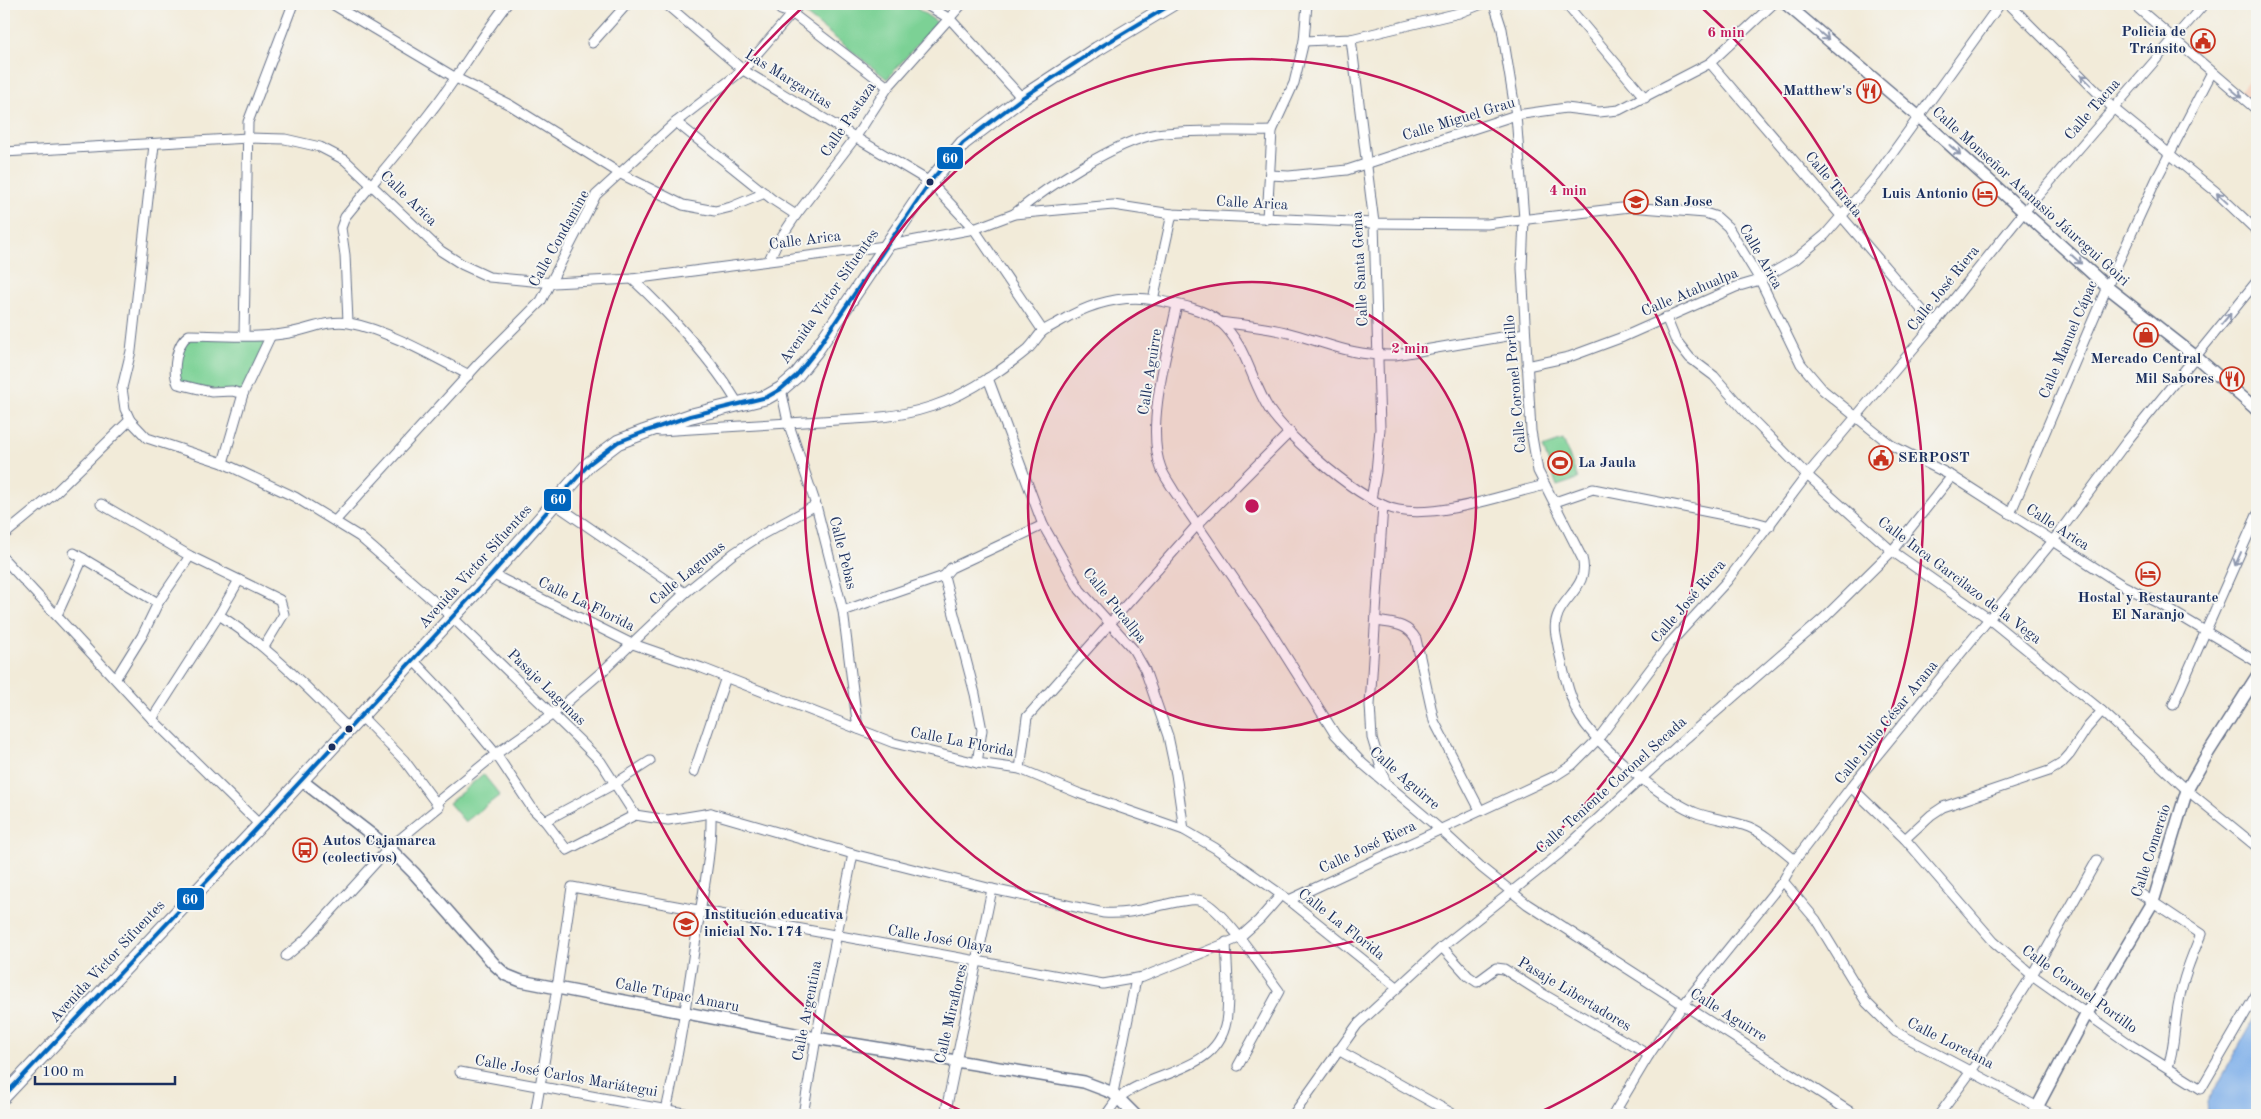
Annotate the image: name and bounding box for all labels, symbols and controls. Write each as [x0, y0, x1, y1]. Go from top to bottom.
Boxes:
place label: Policia de Tránsito [2121, 25, 2186, 57]
text: 6 min [1707, 26, 1745, 41]
public building icon: Policia de Tránsito [2190, 28, 2216, 54]
one-way arrow [1816, 30, 1829, 41]
street label: Las Margaritas [742, 47, 834, 113]
one-way arrow [2080, 74, 2092, 86]
street label: Calle Tacna [2062, 76, 2124, 144]
restaurant icon: Matthew's [1856, 78, 1882, 104]
street label: Calle Pastaza [819, 79, 880, 160]
place label: Matthew's [1783, 84, 1852, 99]
one-way arrow [2229, 87, 2242, 98]
street label: Calle Miguel Grau [1401, 96, 1517, 144]
street label: Calle Monseñor Atanasio Jáuregui Goiri [1929, 105, 2131, 289]
one-way arrow [1949, 144, 1962, 156]
line badge: 60 [936, 146, 964, 170]
street label: Calle Tarata [1801, 149, 1865, 221]
text: 60 [942, 152, 958, 166]
street label: Calle Arica [377, 168, 440, 230]
unlabelled marker [925, 177, 935, 187]
hotel icon: Luis Antonio [1972, 181, 1998, 207]
text: 4 min [1549, 184, 1587, 199]
place label: Luis Antonio [1882, 187, 1968, 202]
street label: Calle Condamine [527, 188, 593, 290]
school or university icon: San Jose [1623, 189, 1649, 215]
one-way arrow [2215, 192, 2228, 204]
street label: Calle Arica [1216, 195, 1289, 213]
place label: San Jose [1654, 195, 1713, 210]
street label: Calle Santa Gema [1350, 210, 1372, 327]
street label: Calle Arica [1735, 222, 1785, 293]
street label: Avenida Victor Sifuentes [778, 227, 882, 367]
street label: Calle Arica [768, 229, 842, 253]
street label: Calle José Riera [1905, 243, 1983, 335]
one-way arrow [2069, 254, 2082, 265]
street label: Calle Atahualpa [1639, 266, 1741, 320]
street label: Calle Manuel Cápac [2037, 278, 2101, 401]
one-way arrow [2220, 312, 2232, 325]
street label: Calle Coronel Portillo [1502, 314, 1530, 454]
shop icon: Mercado Central [2133, 322, 2159, 348]
street label: Calle Aguirre [1137, 328, 1165, 416]
text: 2 min [1391, 342, 1429, 357]
place label: Mercado Central [2091, 352, 2202, 367]
restaurant icon: Mil Sabores [2219, 366, 2245, 392]
place label: Mil Sabores [2135, 372, 2214, 387]
public building icon: SERPOST [1868, 445, 1894, 471]
sports icon: La Jaula [1547, 450, 1573, 476]
place label: SERPOST [1898, 451, 1970, 466]
place label: La Jaula [1578, 456, 1636, 471]
line badge: 60 [543, 488, 572, 512]
text: 60 [550, 493, 566, 507]
centre of rings [1243, 497, 1261, 515]
street label: Avenida Victor Sifuentes [417, 502, 535, 632]
street label: Calle Arica [2023, 502, 2092, 554]
street label: Calle Pebas [826, 515, 858, 591]
street label: Calle Inca Garcilazo de la Vega [1874, 515, 2044, 648]
street label: Calle Lagunas [647, 539, 729, 609]
one-way arrow [2232, 551, 2242, 566]
street label: Calle José Riera [1649, 557, 1730, 647]
hotel icon: Hostal y Restaurante El Naranjo [2135, 561, 2161, 587]
street label: Calle Pucallpa [1079, 565, 1149, 647]
street label: Calle La Florida [535, 575, 637, 635]
place label: Hostal y Restaurante El Naranjo [2077, 591, 2219, 623]
street label: Pasaje Lagunas [504, 647, 588, 729]
street label: Calle Julio César Arana [1833, 658, 1942, 788]
street label: Calle Teniente Coronel Secada [1534, 714, 1690, 857]
unlabelled marker [344, 724, 354, 734]
street label: Calle La Florida [909, 726, 1016, 761]
unlabelled marker [327, 742, 337, 752]
street label: Calle Aguirre [1366, 745, 1442, 813]
street label: Calle Comercio [2130, 802, 2174, 900]
street label: Calle José Riera [1317, 819, 1419, 877]
place label: Autos Cajamarca (colectivos) [322, 834, 436, 866]
bus stop icon: Autos Cajamarca (colectivos) [292, 837, 318, 863]
line badge: 60 [176, 887, 205, 911]
street label: Calle La Florida [1295, 887, 1388, 964]
text: 60 [182, 893, 198, 907]
street label: Avenida Victor Sifuentes [48, 898, 168, 1026]
place label: Institución educativa inicial No. 174 [704, 908, 844, 940]
school or university icon: Institución educativa inicial No. 174 [673, 911, 699, 937]
street label: Calle José Olaya [886, 923, 994, 957]
street label: Calle Coronel Portillo [2018, 943, 2140, 1037]
street label: Pasaje Libertadores [1515, 955, 1633, 1035]
street label: Calle Argentina [791, 959, 825, 1063]
street label: Calle Miraflores [933, 963, 971, 1065]
street label: Calle Túpac Amaru [614, 977, 740, 1015]
street label: Calle Aguirre [1687, 986, 1769, 1046]
street label: Calle Loretana [1904, 1016, 1996, 1073]
scale bar [35, 1054, 175, 1086]
street label: Calle José Carlos Mariátegui [473, 1054, 659, 1100]
text: 100 m [42, 1065, 84, 1080]

